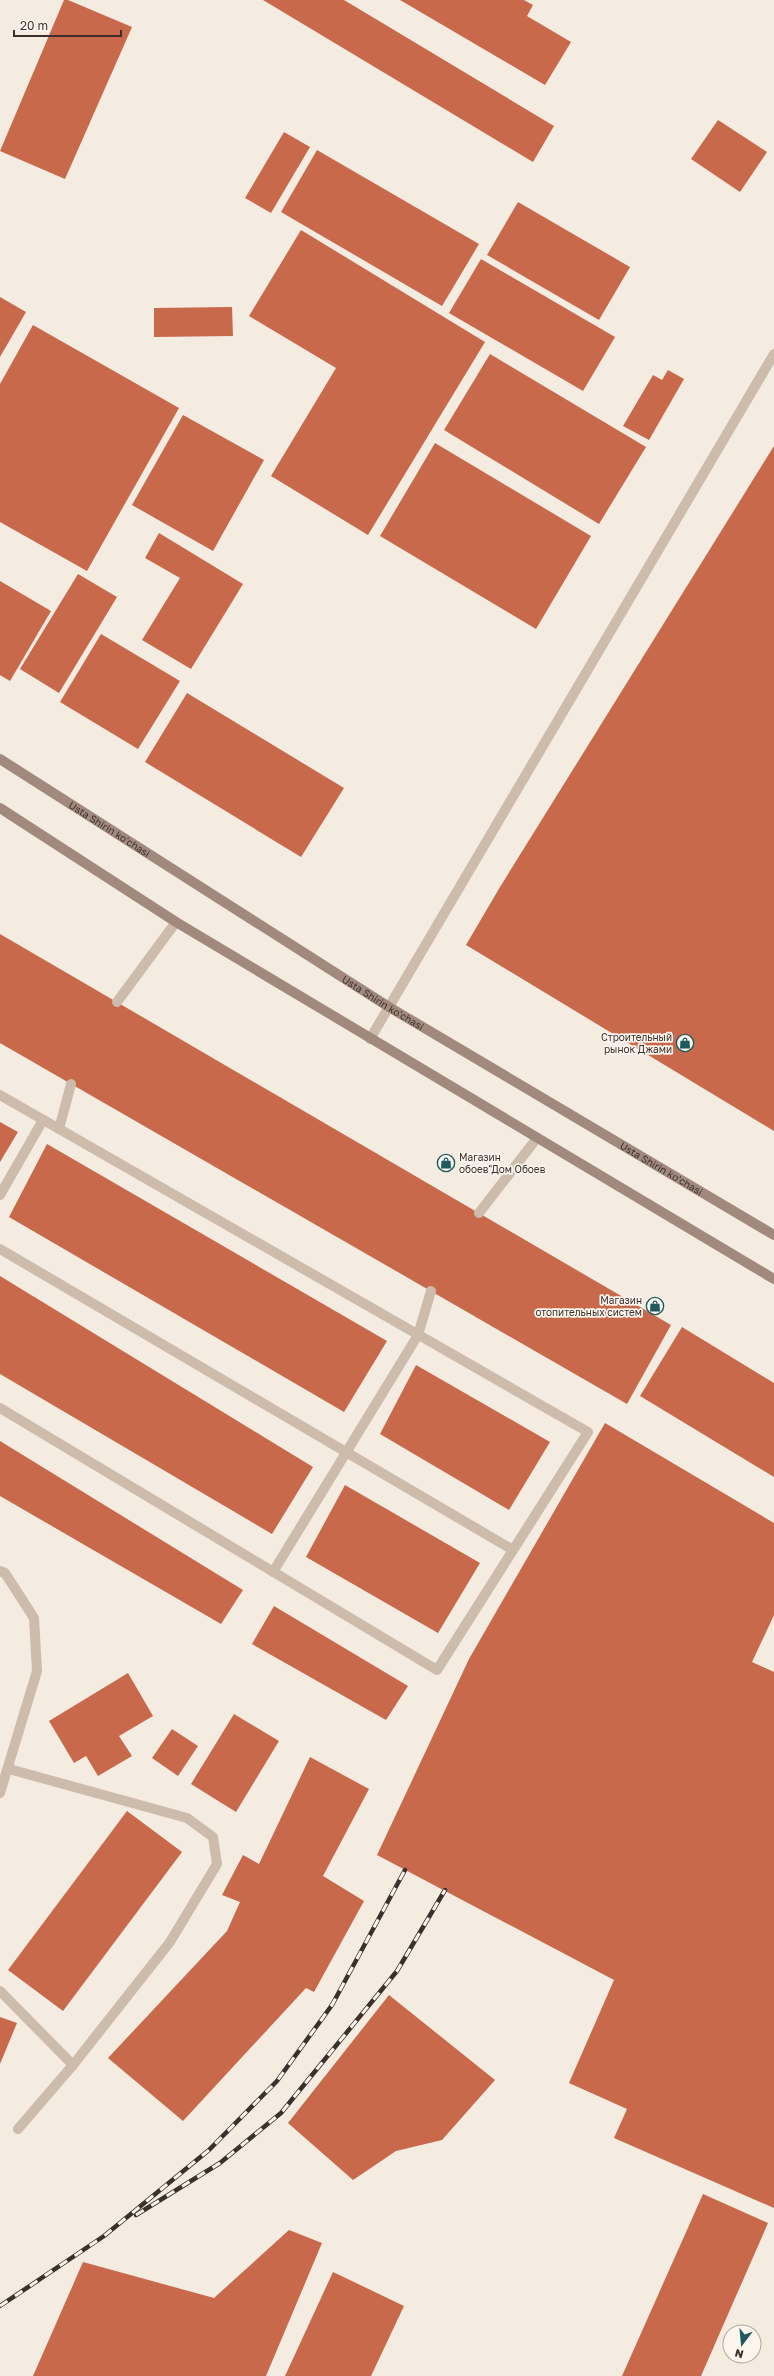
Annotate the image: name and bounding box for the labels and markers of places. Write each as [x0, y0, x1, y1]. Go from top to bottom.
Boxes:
place label: Строительный рынок Джами [601, 1031, 672, 1055]
shop icon: Строительный рынок Джами [675, 1033, 695, 1053]
place label: Магазин обоев"Дом Обоев [459, 1151, 546, 1175]
shop icon: Магазин обоев"Дом Обоев [436, 1153, 456, 1173]
place label: Магазин отопительных систем [535, 1294, 642, 1318]
shop icon: Магазин отопительных систем [645, 1296, 665, 1316]

